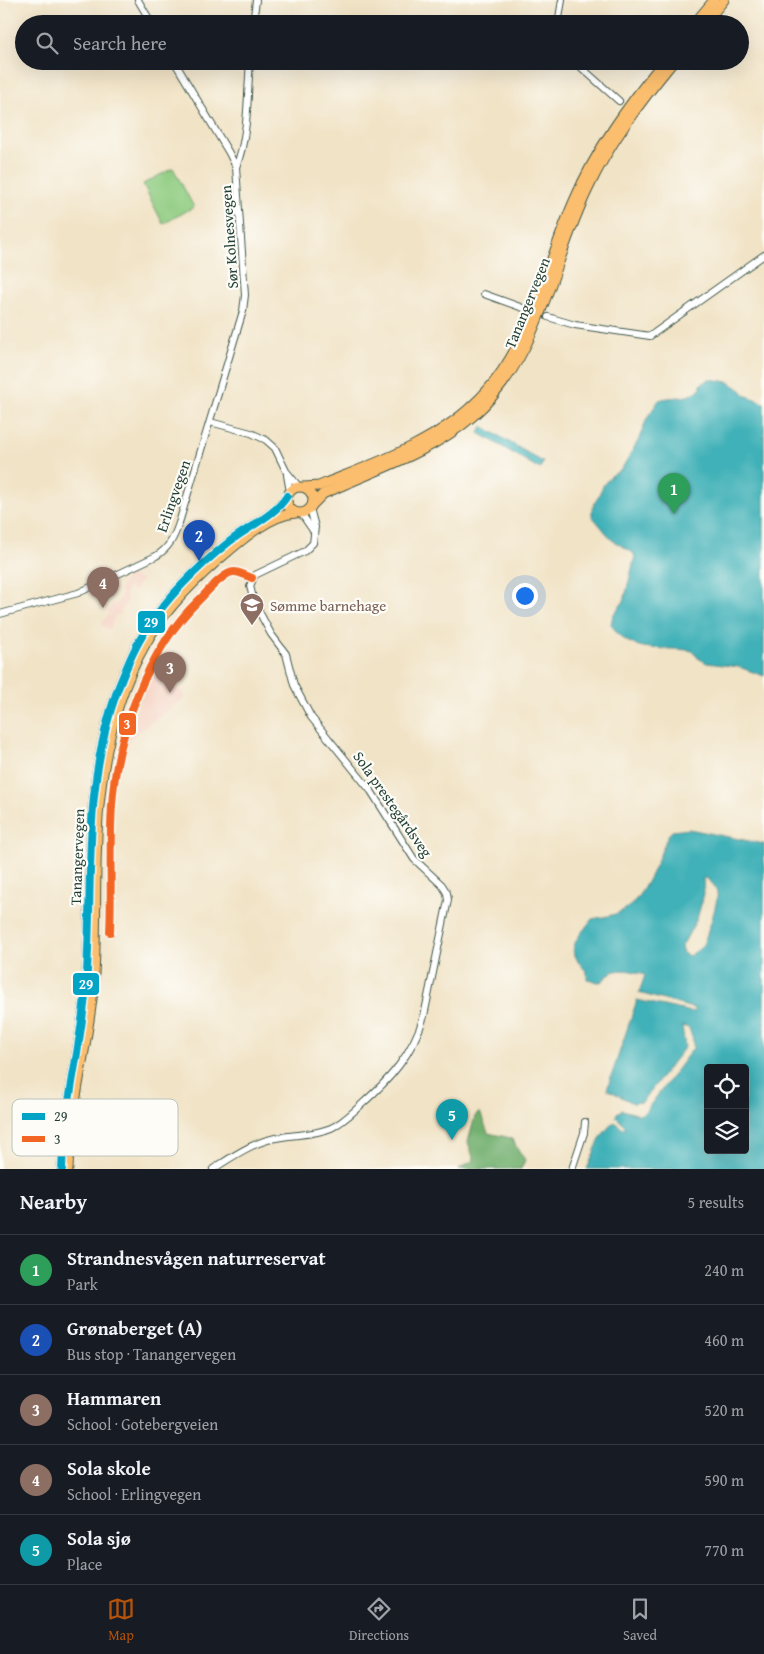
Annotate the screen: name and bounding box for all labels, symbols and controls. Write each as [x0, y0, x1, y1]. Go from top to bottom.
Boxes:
search box [15, 15, 749, 70]
icon: search [33, 29, 61, 57]
text: Search here [73, 29, 167, 57]
street label: Sør Kolnesvegen [215, 184, 243, 289]
street label: Tanangervegen [499, 254, 555, 352]
street label: Erlingvegen [151, 457, 195, 535]
pin: 1 [658, 473, 690, 514]
pin: 2 [183, 520, 215, 561]
pin: 4 [87, 567, 119, 608]
your location [512, 583, 538, 609]
school or university icon: Sømme barnehage [239, 592, 265, 626]
place label: Sømme barnehage [270, 595, 386, 616]
line badge: 29 [137, 610, 166, 634]
text: 29 [144, 612, 158, 632]
pin: 3 [154, 652, 186, 693]
line badge: 3 [118, 712, 137, 736]
text: 3 [123, 714, 131, 734]
street label: Sola prestegårdsveg [349, 747, 438, 862]
street label: Tanangervegen [65, 808, 89, 906]
line badge: 29 [72, 972, 100, 996]
text: 29 [79, 974, 93, 994]
map controls [704, 1064, 749, 1154]
button: locate [704, 1064, 749, 1109]
legend [12, 1099, 178, 1156]
pin: 5 [436, 1099, 468, 1140]
text: 29 [54, 1106, 68, 1126]
button: layers [704, 1109, 749, 1154]
text: 3 [54, 1129, 61, 1149]
text: Nearby [20, 1186, 87, 1217]
text: 5 results [687, 1190, 744, 1214]
text: Strandnesvågen naturreservat [67, 1244, 326, 1272]
text: 1 [32, 1258, 40, 1282]
text: 240 m [704, 1258, 744, 1282]
text: Park [67, 1272, 98, 1296]
text: Grønaberget (A) [67, 1314, 202, 1342]
text: 2 [32, 1328, 40, 1352]
text: 460 m [704, 1328, 744, 1352]
text: Bus stop · Tanangervegen [67, 1342, 236, 1366]
text: Hammaren [67, 1384, 161, 1412]
text: 3 [32, 1398, 40, 1422]
text: 520 m [704, 1398, 744, 1422]
text: School · Gotebergveien [67, 1412, 218, 1436]
text: Sola skole [67, 1454, 151, 1482]
text: 4 [32, 1468, 40, 1492]
text: 590 m [704, 1468, 744, 1492]
text: School · Erlingvegen [67, 1482, 201, 1506]
text: Sola sjø [67, 1524, 131, 1552]
text: 5 [32, 1538, 40, 1562]
text: 770 m [704, 1538, 744, 1562]
text: Place [67, 1552, 102, 1576]
tab: Map [107, 1595, 135, 1645]
tab: Directions [349, 1595, 409, 1645]
tab: Saved [623, 1595, 657, 1645]

